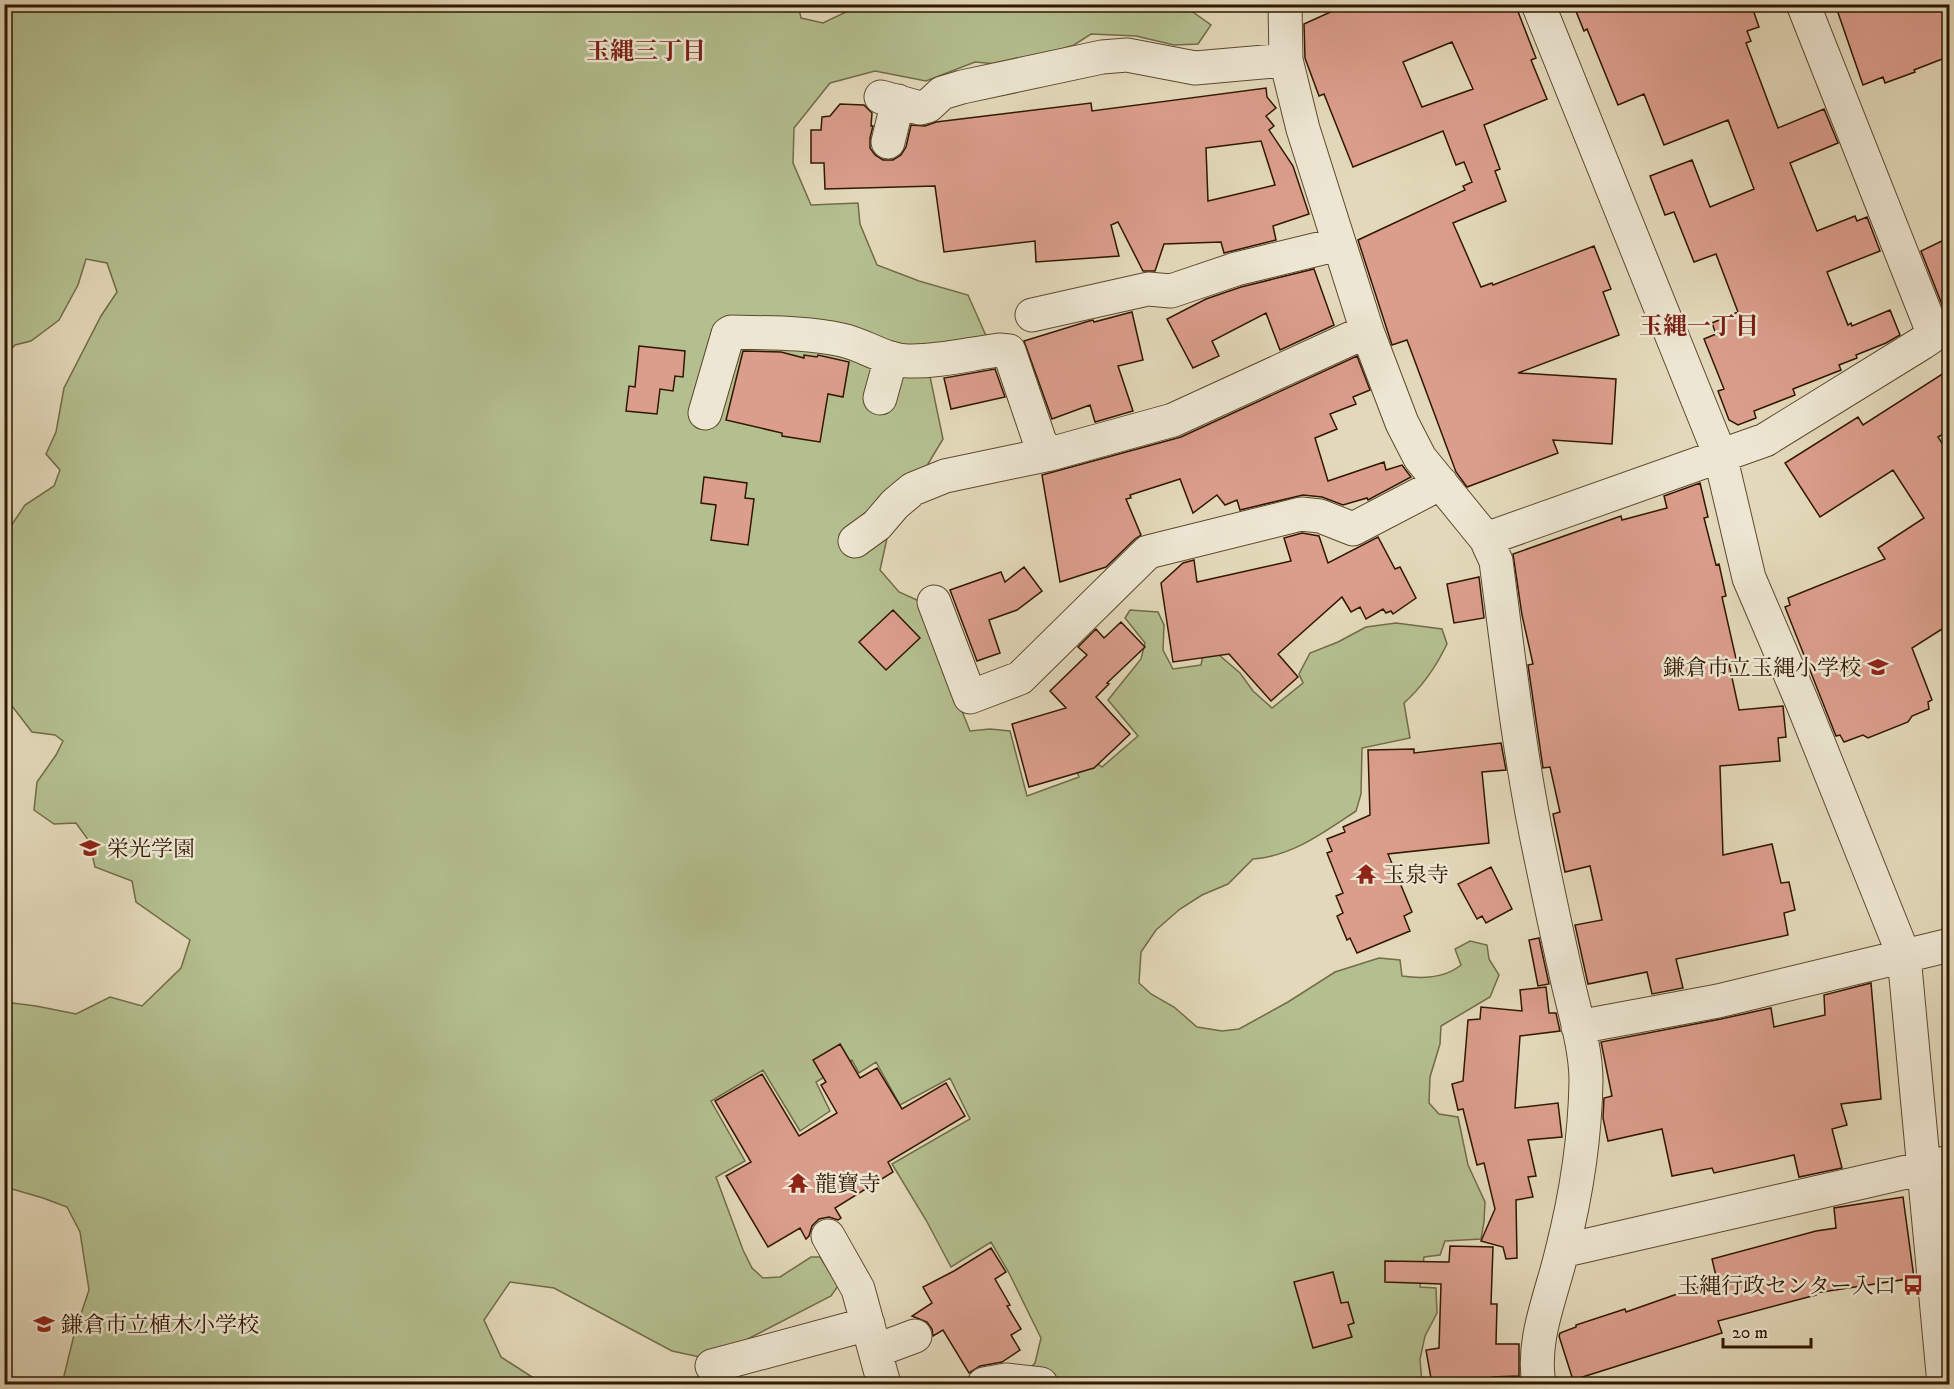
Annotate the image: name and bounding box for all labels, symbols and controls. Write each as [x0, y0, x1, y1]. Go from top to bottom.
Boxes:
district label: 玉縄三丁目 [586, 37, 706, 67]
district label: 玉縄一丁目 [1639, 312, 1759, 342]
place label: 鎌倉市立玉縄小学校 [1663, 655, 1861, 682]
school or university icon: 鎌倉市立玉縄小学校 [1866, 655, 1890, 679]
school or university icon: 栄光学園 [78, 836, 102, 860]
place label: 栄光学園 [107, 836, 195, 863]
temple icon: 玉泉寺 [1354, 862, 1378, 886]
place label: 玉泉寺 [1383, 862, 1449, 889]
temple icon: 龍寶寺 [786, 1171, 810, 1195]
place label: 龍寶寺 [815, 1171, 881, 1198]
place label: 玉縄行政センター入口 [1677, 1273, 1896, 1300]
bus stop icon: 玉縄行政センター入口 [1901, 1273, 1925, 1297]
scale bar [1723, 1311, 1812, 1349]
school or university icon: 鎌倉市立植木小学校 [32, 1312, 56, 1336]
place label: 鎌倉市立植木小学校 [61, 1312, 259, 1339]
text: 20 m [1732, 1322, 1768, 1344]

